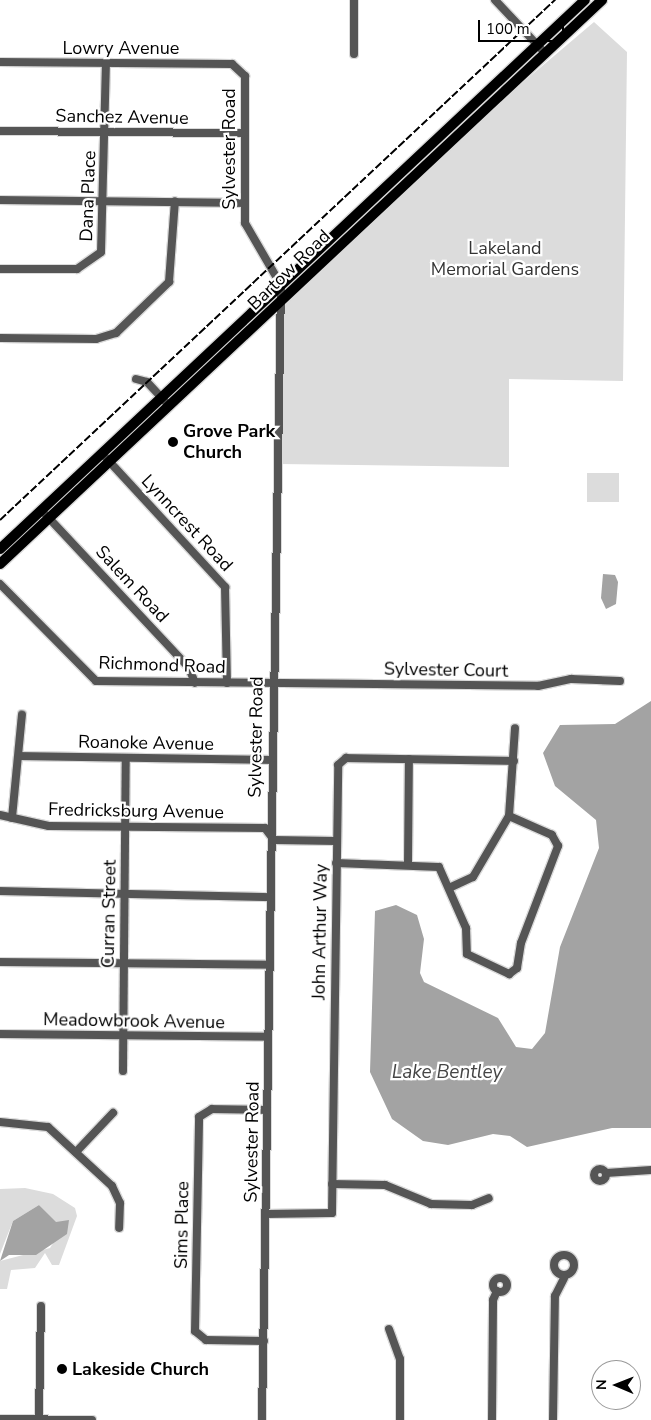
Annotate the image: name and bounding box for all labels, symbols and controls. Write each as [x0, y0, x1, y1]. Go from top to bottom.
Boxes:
scale bar [481, 10, 567, 42]
text: 100 m [486, 19, 530, 39]
street label: Lowry Avenue [63, 37, 179, 59]
street label: Sylvester Road [218, 88, 240, 210]
street label: Sanchez Avenue [55, 105, 189, 129]
street label: Dana Place [76, 150, 100, 242]
street label: Bartow Road [243, 225, 335, 315]
park label: Lakeland Memorial Gardens [431, 238, 579, 280]
place label: Grove Park Church [183, 421, 275, 464]
marker: Grove Park Church [167, 436, 179, 448]
street label: Lynncrest Road [137, 470, 237, 576]
street label: Salem Road [91, 541, 173, 627]
street label: Richmond Road [98, 652, 226, 678]
street label: Sylvester Court [384, 658, 508, 682]
street label: Sylvester Road [244, 676, 268, 798]
street label: Roanoke Avenue [78, 731, 214, 755]
street label: Fredricksburg Avenue [48, 799, 224, 823]
street label: Curran Street [97, 860, 121, 968]
street label: John Arthur Way [308, 864, 332, 1000]
street label: Meadowbrook Avenue [43, 1009, 225, 1033]
water label: Lake Bentley [392, 1062, 502, 1084]
street label: Sylvester Road [240, 1081, 264, 1203]
street label: Sims Place [170, 1181, 194, 1269]
place label: Lakeside Church [72, 1358, 209, 1380]
north arrow [591, 1360, 641, 1410]
marker: Lakeside Church [56, 1363, 68, 1375]
text: N [592, 1379, 611, 1390]

